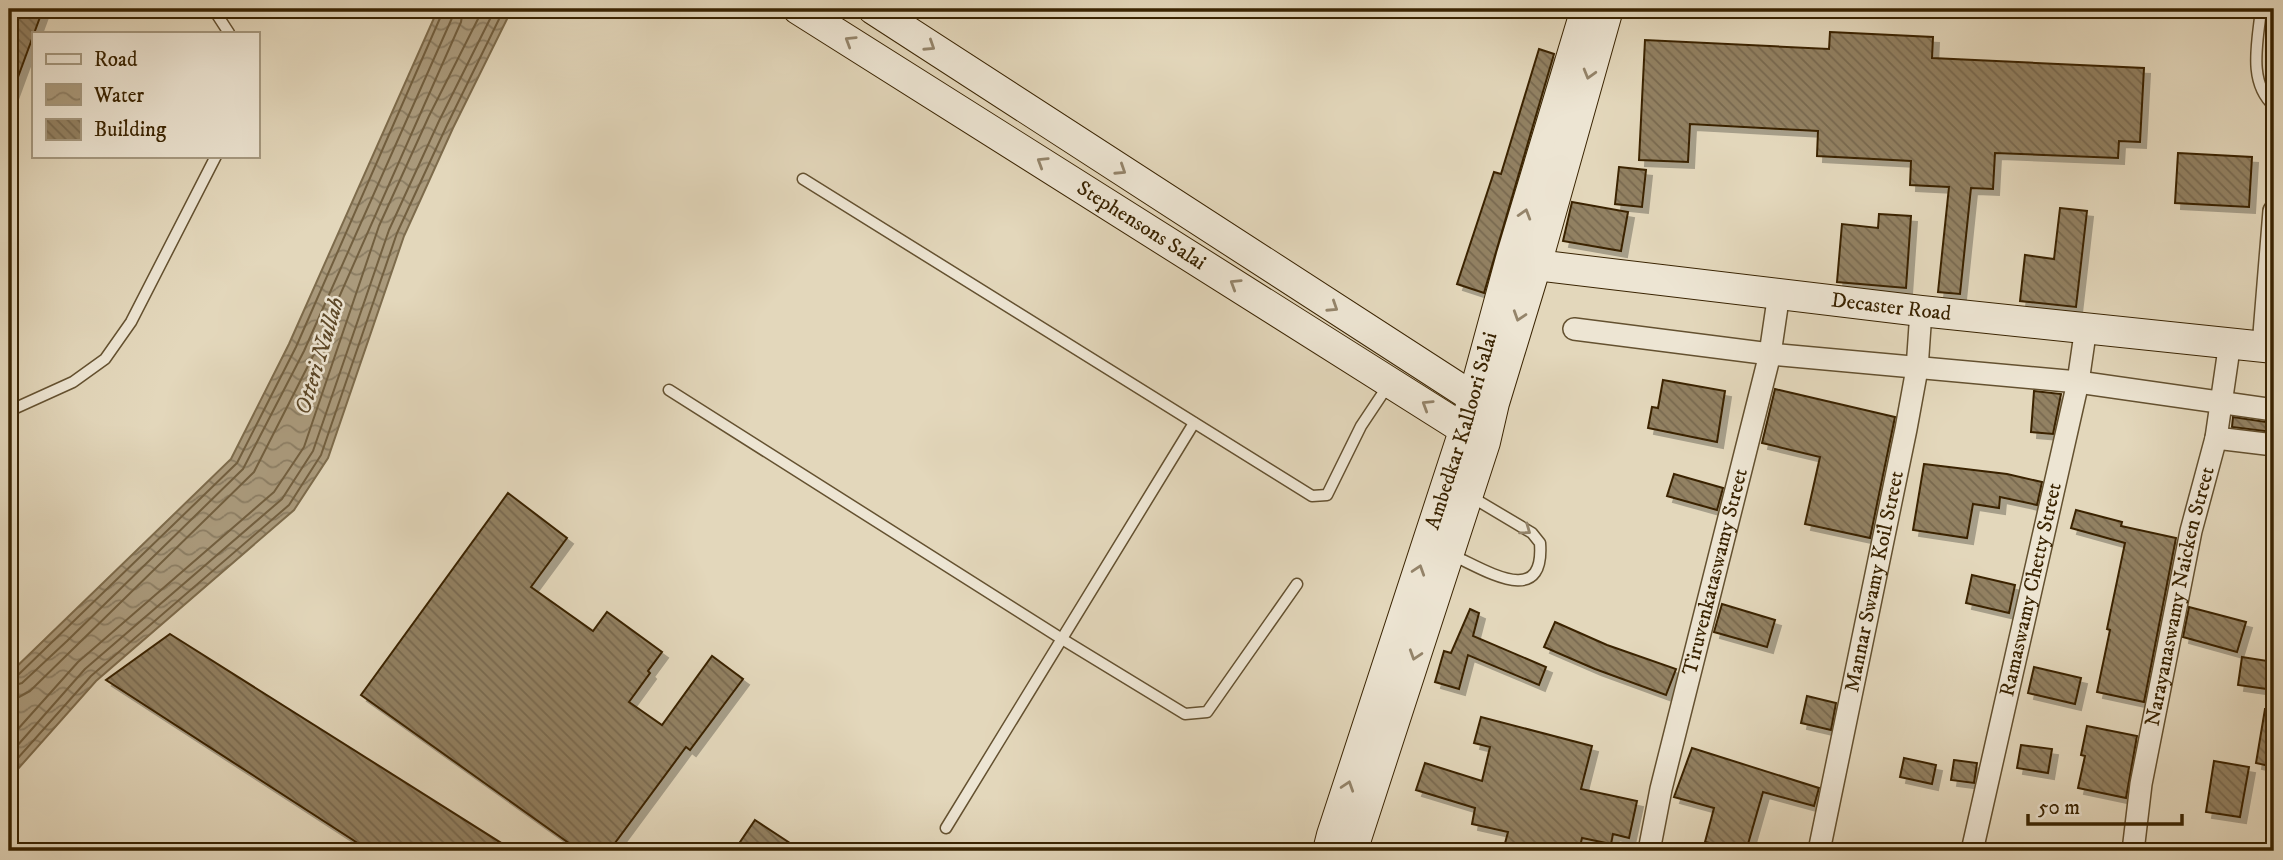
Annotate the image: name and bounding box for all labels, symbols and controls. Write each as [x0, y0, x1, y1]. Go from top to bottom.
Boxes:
legend [32, 32, 259, 158]
one-way arrow [844, 37, 857, 50]
one-way arrow [923, 38, 936, 51]
text: Road [94, 47, 138, 73]
one-way arrow [1583, 68, 1598, 80]
text: Water [93, 83, 144, 109]
text: Building [94, 117, 167, 143]
one-way arrow [1037, 158, 1050, 171]
one-way arrow [1114, 161, 1127, 174]
street label: Stephensons Salai [1072, 175, 1211, 276]
one-way arrow [1516, 208, 1531, 220]
one-way arrow [1229, 279, 1242, 292]
street label: Decaster Road [1830, 287, 1953, 327]
water label: Otteri Nullah [288, 294, 352, 418]
one-way arrow [1325, 298, 1338, 311]
one-way arrow [1513, 310, 1528, 322]
street label: Ambedkar Kalloori Salai [1420, 329, 1503, 533]
one-way arrow [1422, 400, 1435, 413]
street label: Narayanaswamy Naicken Street [2140, 464, 2221, 729]
street label: Tiruvenkataswamy Street [1677, 465, 1754, 678]
street label: Mannar Swamy Koil Street [1839, 468, 1910, 695]
street label: Ramaswamy Chetty Street [1994, 480, 2068, 699]
one-way arrow [1518, 522, 1531, 534]
one-way arrow [1411, 564, 1425, 576]
one-way arrow [1409, 648, 1423, 661]
one-way arrow [1340, 780, 1354, 793]
scale bar [2028, 783, 2182, 827]
text: 50 m [2038, 795, 2080, 821]

